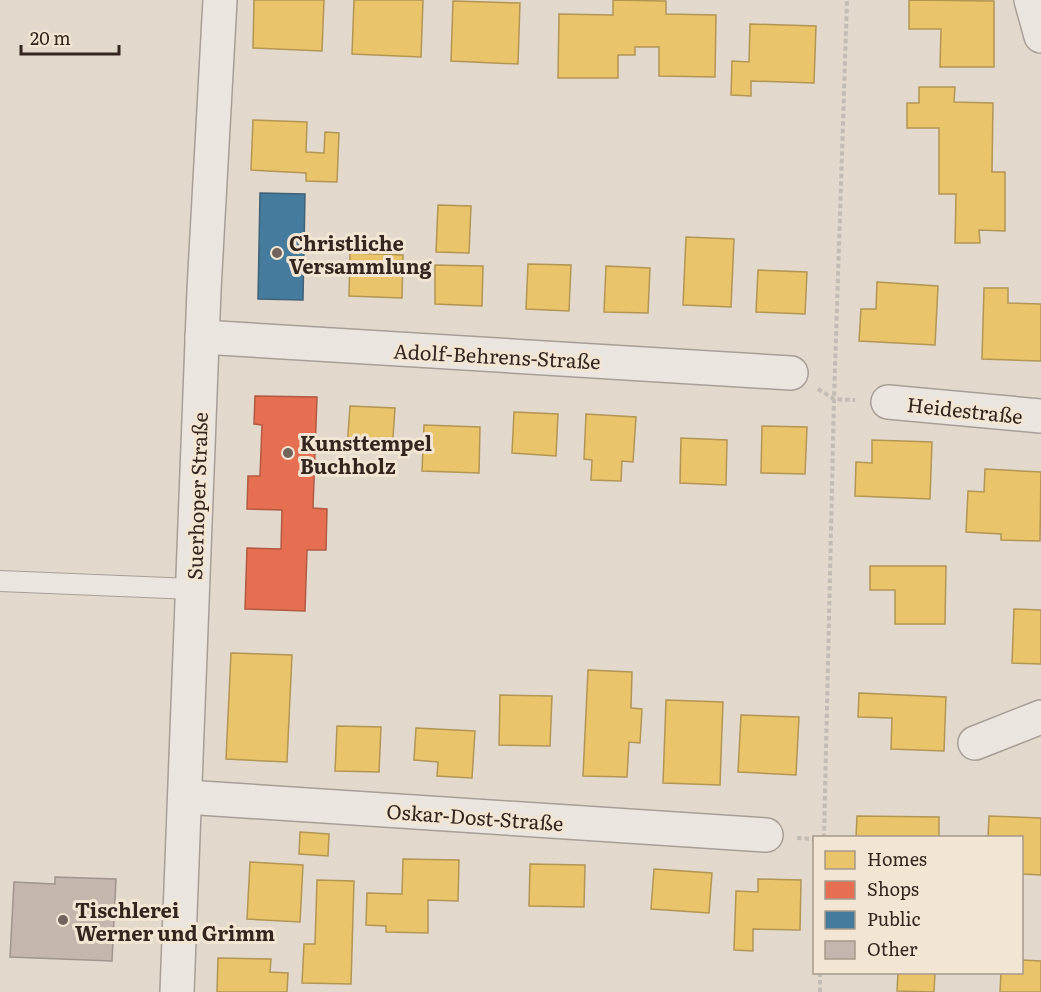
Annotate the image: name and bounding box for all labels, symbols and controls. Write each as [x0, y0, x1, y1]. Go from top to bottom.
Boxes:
scale bar [21, 18, 118, 56]
text: 20 m [30, 24, 71, 51]
place label: Christliche Versammlung [289, 227, 433, 280]
marker: Christliche Versammlung [270, 246, 284, 260]
street label: Adolf-Behrens-Straße [393, 335, 601, 375]
street label: Heidestraße [906, 388, 1024, 430]
street label: Suerhoper Straße [178, 412, 214, 580]
place label: Kunsttempel Buchholz [300, 427, 432, 480]
marker: Kunsttempel Buchholz [281, 446, 295, 460]
street label: Oskar-Dost-Straße [386, 795, 564, 837]
legend [813, 836, 1023, 974]
text: Homes [867, 845, 927, 872]
text: Shops [867, 875, 919, 902]
place label: Tischlerei Werner und Grimm [75, 894, 275, 947]
text: Public [867, 905, 921, 932]
marker: Tischlerei Werner und Grimm [56, 913, 70, 927]
text: Other [867, 935, 918, 962]

